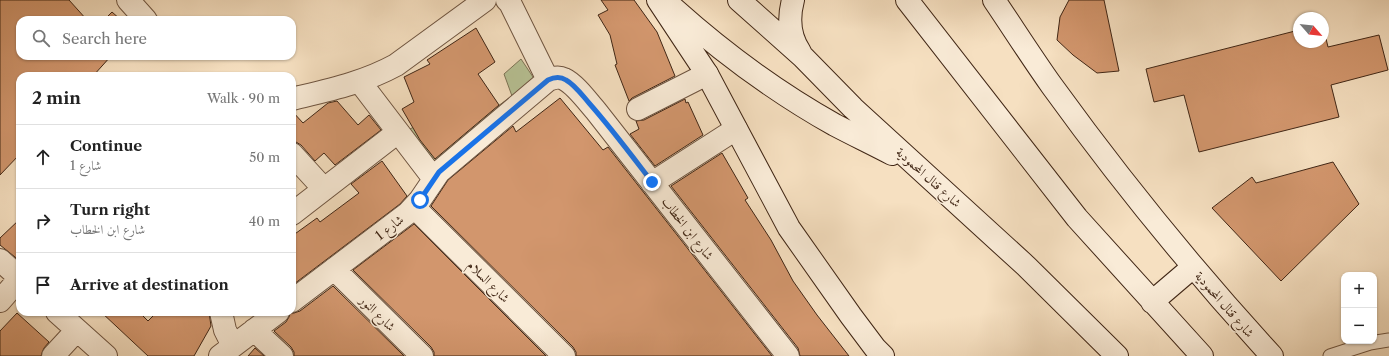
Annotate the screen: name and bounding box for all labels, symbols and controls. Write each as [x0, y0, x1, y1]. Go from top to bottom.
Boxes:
north arrow [1293, 12, 1329, 48]
search box [16, 16, 296, 60]
icon: search [30, 27, 52, 49]
text: Search here [62, 29, 147, 48]
text: 2 min [32, 88, 81, 108]
text: Walk · 90 m [207, 90, 280, 106]
text: Continue [70, 136, 142, 155]
street label: شارع قنال المحمودية [890, 144, 965, 213]
icon: ahead [32, 146, 54, 168]
text: 50 m [249, 149, 280, 165]
text: شارع 1 [70, 157, 102, 173]
route end [643, 173, 661, 191]
route start [411, 191, 429, 209]
street label: شارع ابن الخطاب [655, 193, 717, 265]
text: Turn right [70, 200, 150, 219]
icon: right [32, 210, 54, 232]
street label: شارع 1 [372, 211, 409, 246]
text: 40 m [249, 213, 280, 229]
text: شارع ابن الخطاب [70, 221, 145, 237]
street label: شارع السلام [462, 256, 514, 308]
street label: شارع قنال المحمودية [1189, 268, 1258, 343]
map controls [1341, 272, 1377, 344]
button: + [1341, 272, 1377, 308]
icon: arrive [32, 274, 54, 296]
text: Arrive at destination [70, 275, 229, 294]
street label: شارع النور [353, 290, 399, 337]
button: − [1341, 308, 1377, 344]

